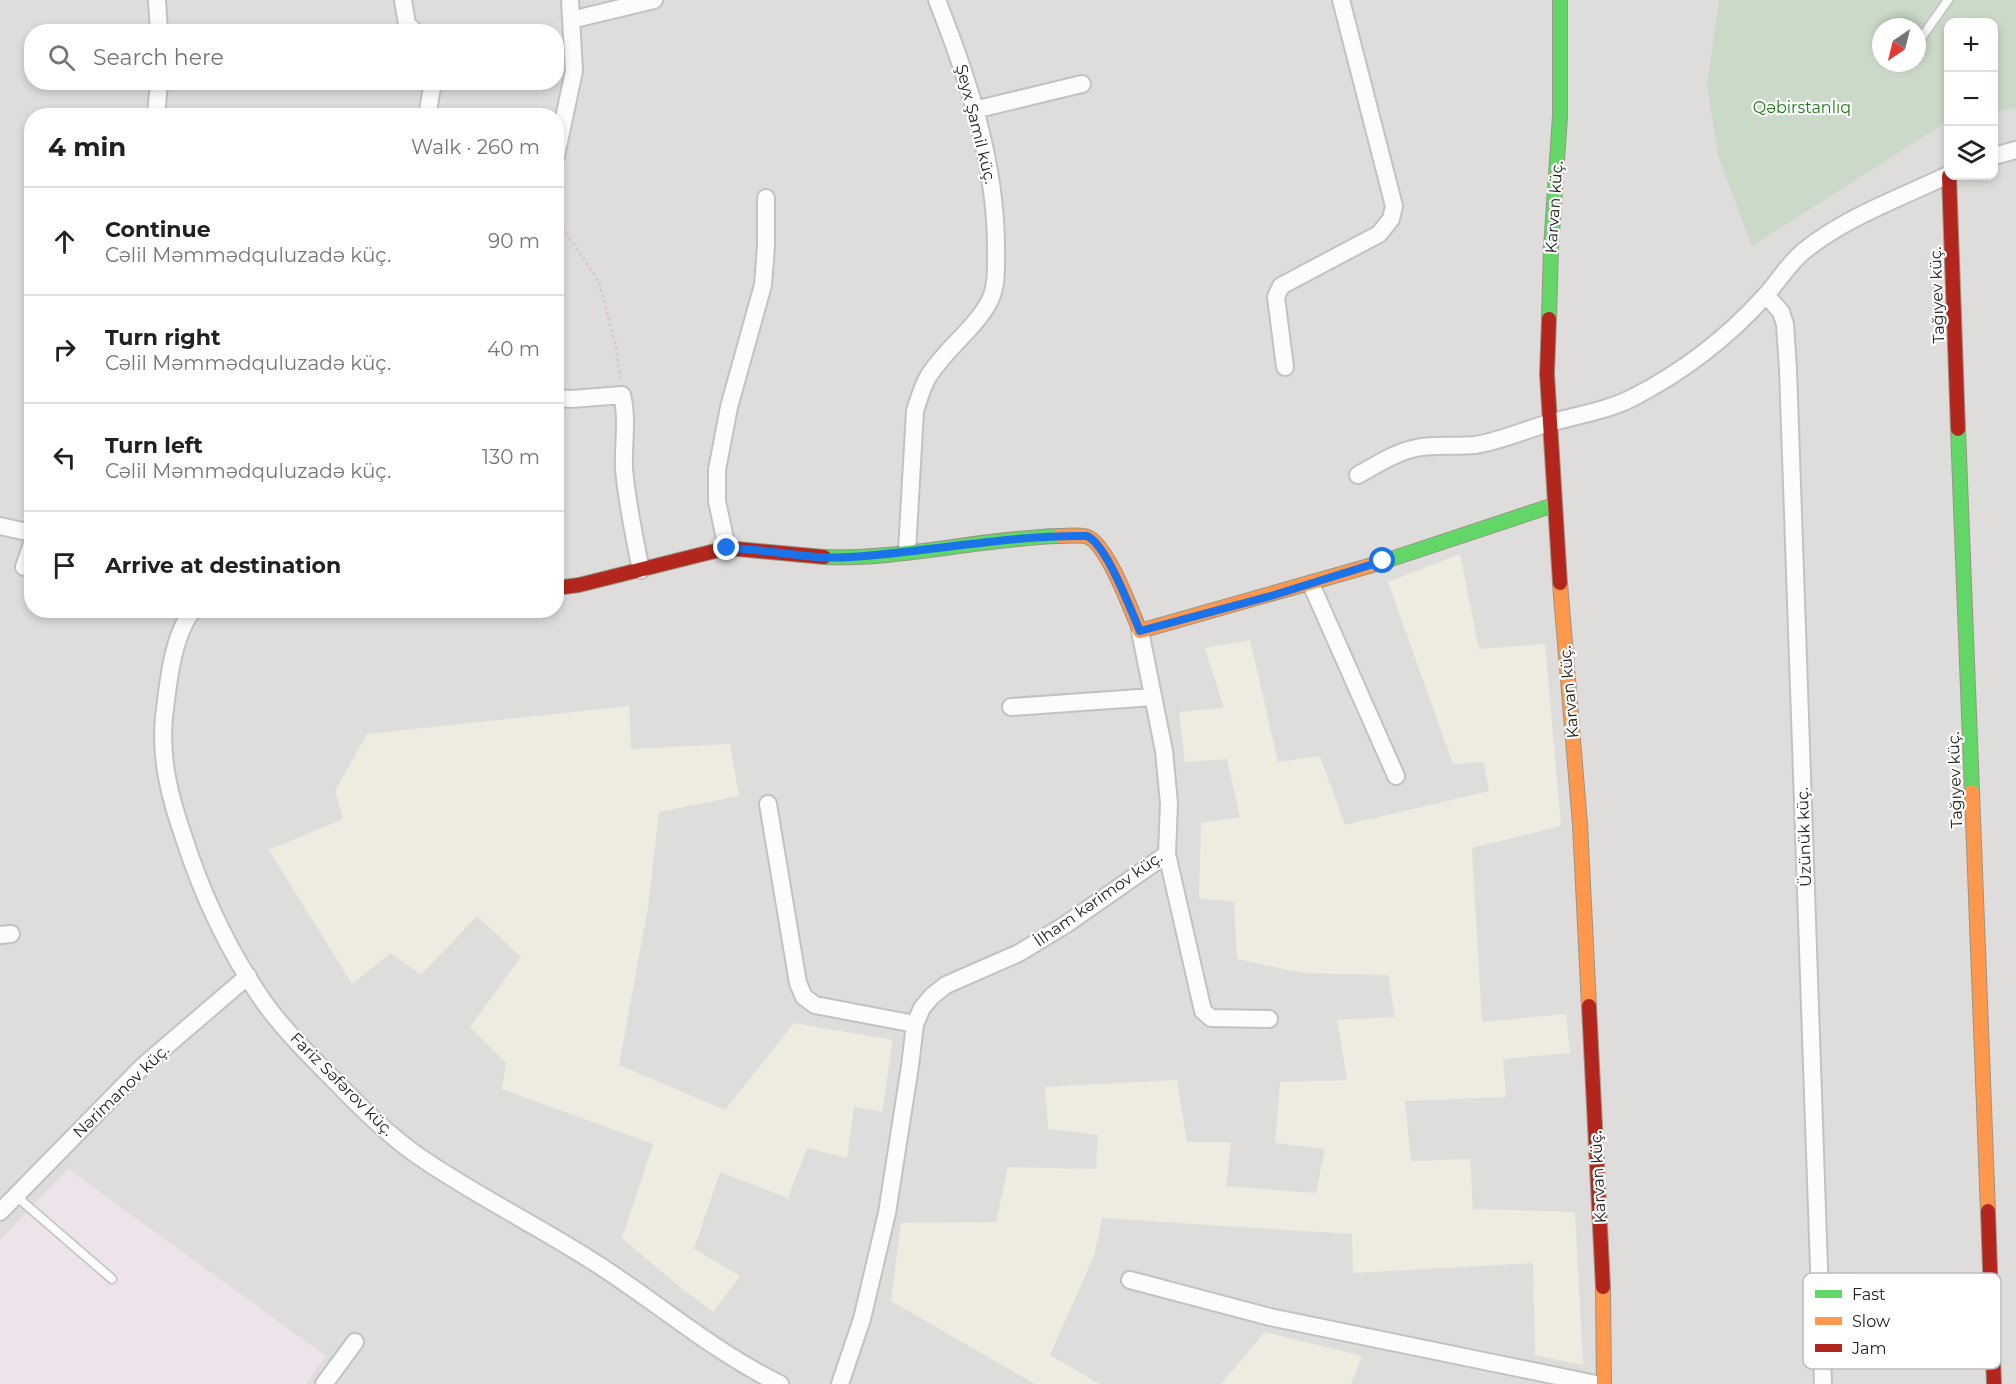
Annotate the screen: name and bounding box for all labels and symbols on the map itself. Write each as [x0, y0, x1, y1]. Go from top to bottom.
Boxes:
north arrow [1872, 18, 1926, 72]
street label: Şeyx Şamil küç. [952, 62, 1000, 186]
park label: Qəbirstanlıq [1753, 98, 1851, 117]
street label: Karvan küç. [1541, 160, 1567, 254]
street label: Tağıyev küç. [1926, 246, 1948, 344]
route end [713, 534, 739, 560]
route start [1369, 547, 1395, 573]
street label: Karvan küç. [1555, 645, 1583, 739]
street label: Tağıyev küç. [1944, 731, 1966, 829]
street label: Üzünük küç. [1792, 787, 1815, 887]
street label: İlham kərimov küç. [1030, 847, 1166, 951]
street label: Fariz Səfərov küç. [286, 1028, 398, 1140]
street label: Nərimanov küç. [69, 1040, 173, 1142]
street label: Karvan küç. [1586, 1130, 1610, 1224]
legend [1803, 1273, 2001, 1369]
text: Fast [1852, 1285, 1886, 1304]
text: Slow [1852, 1312, 1890, 1331]
text: Jam [1851, 1339, 1886, 1358]

